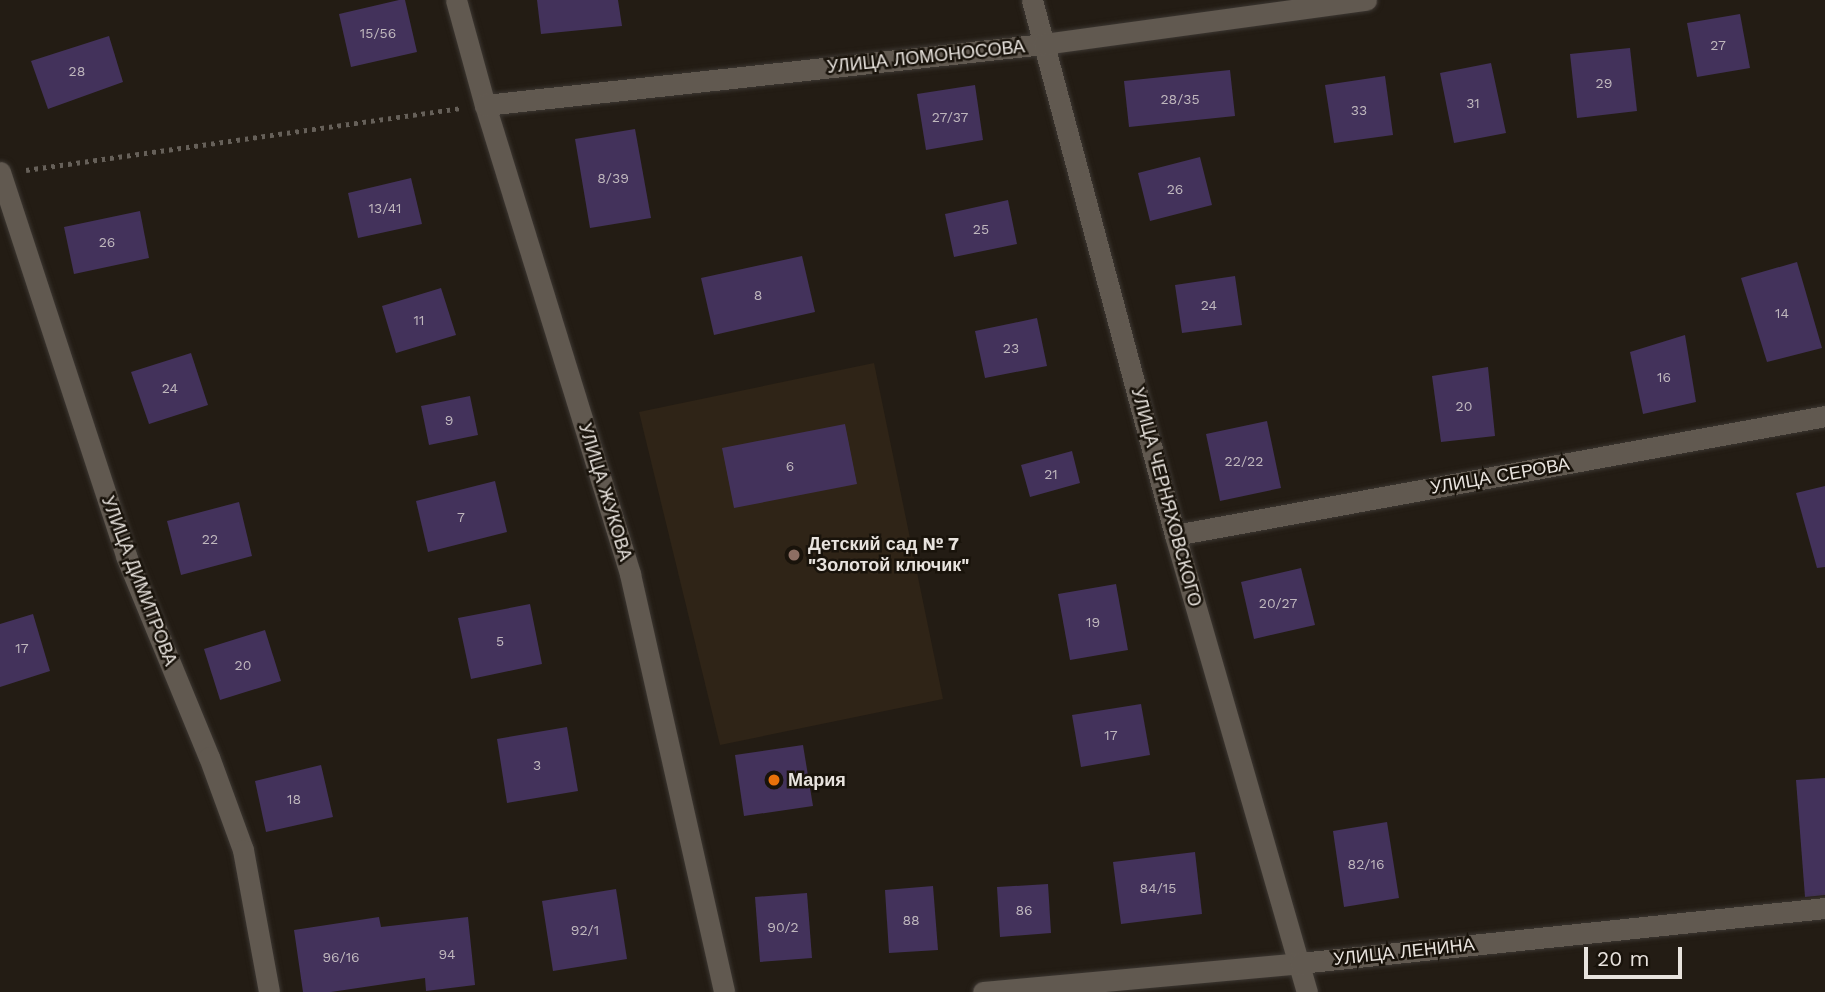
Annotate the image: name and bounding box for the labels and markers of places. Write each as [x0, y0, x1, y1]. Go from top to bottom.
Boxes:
place label: Детский сад № 7 "Золотой ключик" [808, 534, 969, 576]
marker: Детский сад № 7 "Золотой ключик" [786, 547, 802, 563]
place label: Мария [788, 769, 846, 791]
marker: Мария [766, 772, 782, 788]

